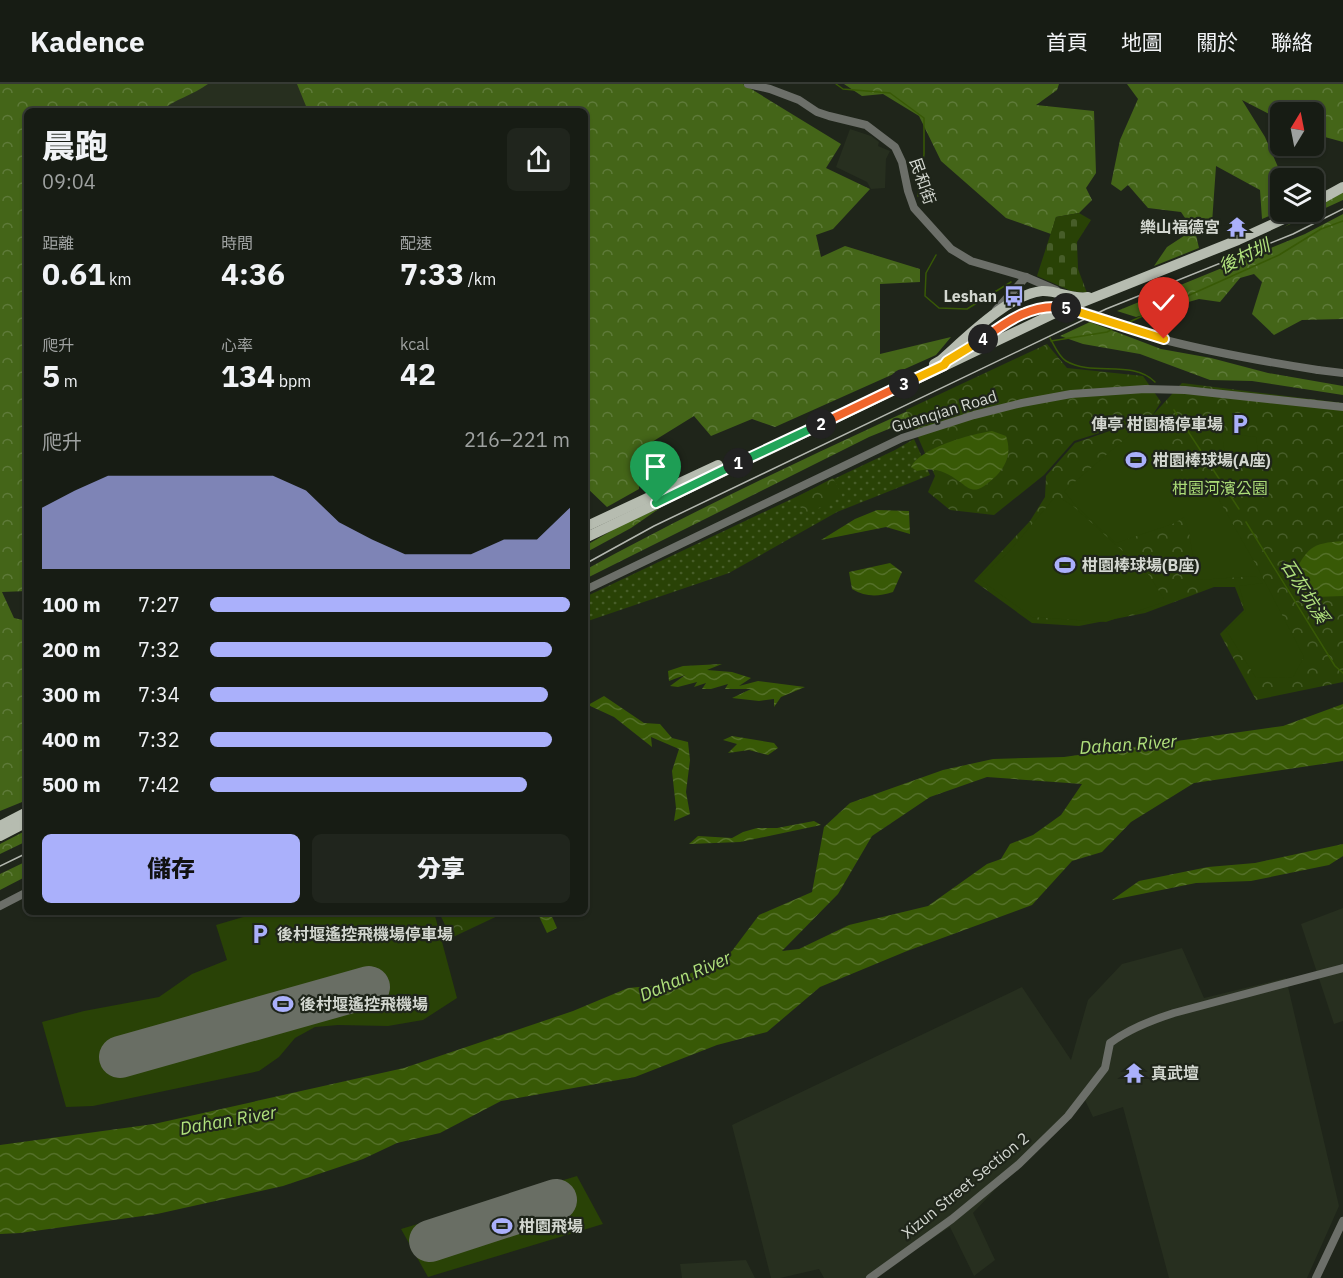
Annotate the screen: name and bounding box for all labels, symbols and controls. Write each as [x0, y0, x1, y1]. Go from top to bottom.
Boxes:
text: Kadence [30, 23, 145, 60]
text: 首頁 [1046, 28, 1088, 56]
text: 地圖 [1121, 28, 1163, 56]
text: 關於 [1196, 28, 1238, 56]
text: 聯絡 [1271, 28, 1313, 56]
north arrow [1270, 102, 1324, 156]
map controls [1270, 102, 1324, 222]
text: 晨跑 [42, 124, 108, 167]
button: share [507, 128, 570, 191]
street label: 民和街 [906, 155, 940, 207]
text: 09:04 [42, 168, 96, 195]
button: layers [1270, 168, 1324, 222]
temple icon: 樂山福德宮 [1225, 215, 1249, 239]
place label: 樂山福德宮 [1140, 217, 1220, 237]
text: 距離 [42, 233, 74, 253]
text: 時間 [221, 233, 253, 253]
text: 配速 [400, 233, 432, 253]
water label: 後村圳 [1215, 233, 1276, 278]
text: 0.61 [42, 254, 105, 293]
text: 4:36 [221, 254, 285, 293]
text: 7:33 [400, 254, 464, 293]
text: km [105, 269, 132, 289]
text: /km [464, 269, 496, 289]
pin [1138, 277, 1189, 339]
bus stop icon: Leshan [1002, 284, 1026, 308]
place label: Leshan [943, 286, 997, 306]
icon: check [1147, 286, 1180, 319]
pin: 5 [1051, 293, 1081, 323]
text: 5 [1061, 298, 1071, 318]
pin: 4 [968, 324, 998, 354]
text: 4 [978, 329, 988, 349]
text: kcal [400, 334, 429, 354]
text: 爬升 [42, 335, 74, 355]
text: 心率 [221, 335, 253, 355]
text: 42 [400, 354, 436, 393]
text: 5 [42, 356, 60, 395]
text: 134 [221, 356, 275, 395]
pin: 3 [889, 369, 919, 399]
text: m [60, 371, 78, 391]
text: bpm [275, 371, 311, 391]
text: 3 [899, 374, 909, 394]
street label: Guanqian Road [889, 385, 999, 437]
pin: 2 [806, 409, 836, 439]
parking icon: 俥亭 柑園橋停車場 [1228, 412, 1252, 436]
text: 2 [816, 414, 826, 434]
place label: 俥亭 柑園橋停車場 [1091, 414, 1223, 434]
text: 216–221 m [464, 426, 570, 453]
text: 爬升 [42, 428, 82, 455]
pin [630, 441, 681, 503]
pin: 1 [723, 448, 753, 478]
sports icon: 柑園棒球場(A座) [1124, 448, 1148, 472]
icon: arrive [639, 450, 672, 483]
place label: 柑園棒球場(A座) [1153, 450, 1271, 470]
text: 1 [733, 453, 743, 473]
park label: 柑園河濱公園 [1172, 478, 1268, 498]
sports icon: 柑園棒球場(B座) [1053, 553, 1077, 577]
place label: 柑園棒球場(B座) [1082, 555, 1200, 575]
water label: 石灰坑溪 [1276, 555, 1336, 630]
text: 100 m [42, 591, 101, 618]
text: 7:27 [138, 591, 180, 618]
text: 200 m [42, 636, 101, 663]
text: 7:32 [138, 636, 180, 663]
text: 300 m [42, 681, 101, 708]
text: 7:34 [138, 681, 180, 708]
text: 400 m [42, 726, 101, 753]
text: 7:32 [138, 726, 180, 753]
water label: Dahan River [1078, 729, 1178, 759]
text: 500 m [42, 771, 101, 798]
text: 7:42 [138, 771, 180, 798]
button: 儲存 [42, 834, 300, 903]
button: 分享 [312, 834, 570, 903]
parking icon: 後村堰遙控飛機場停車場 [248, 922, 272, 946]
place label: 後村堰遙控飛機場停車場 [277, 924, 453, 944]
water label: Dahan River [636, 945, 735, 1006]
sports icon: 後村堰遙控飛機場 [271, 992, 295, 1016]
place label: 後村堰遙控飛機場 [300, 994, 428, 1014]
temple icon: 真武壇 [1122, 1061, 1146, 1085]
place label: 真武壇 [1151, 1063, 1199, 1083]
water label: Dahan River [178, 1100, 279, 1140]
street label: Xizun Street Section 2 [897, 1128, 1033, 1242]
sports icon: 柑園飛場 [490, 1214, 514, 1238]
place label: 柑園飛場 [519, 1216, 583, 1236]

